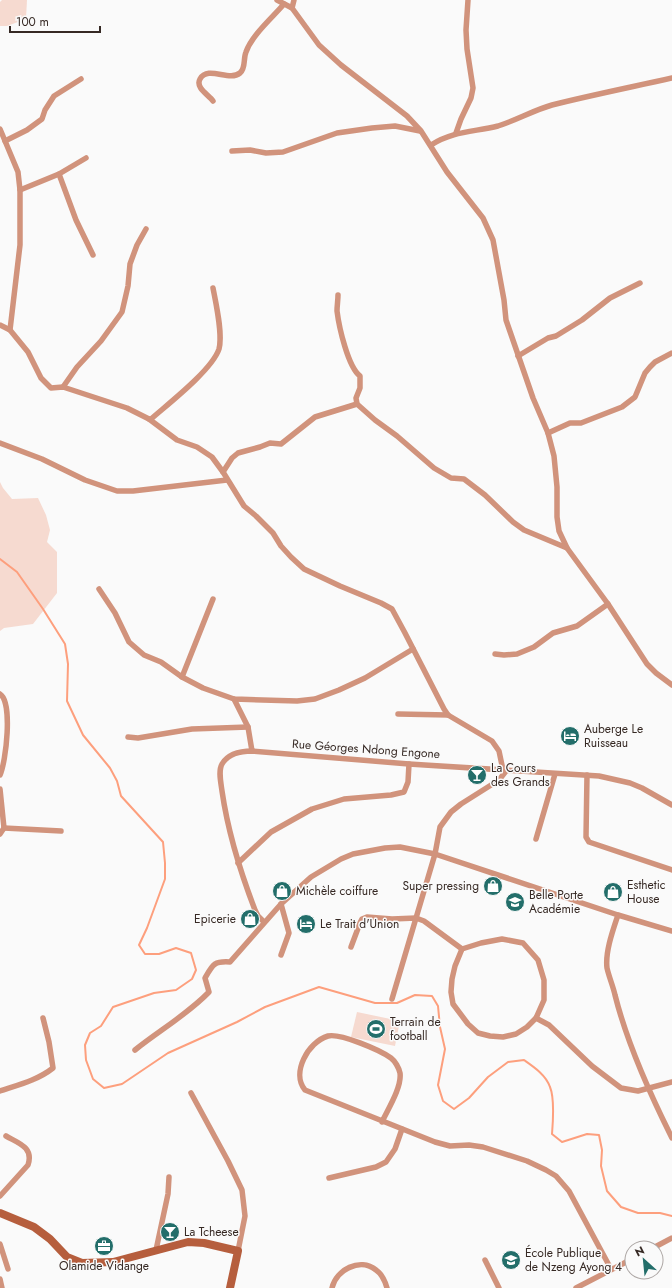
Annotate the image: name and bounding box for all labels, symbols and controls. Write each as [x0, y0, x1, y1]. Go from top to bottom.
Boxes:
scale bar [10, 8, 100, 34]
text: 100 m [16, 13, 49, 31]
place label: Auberge Le Ruisseau [584, 720, 643, 752]
hotel icon: Auberge Le Ruisseau [559, 725, 581, 747]
street label: Rue Géorges Ndong Engone [291, 735, 441, 763]
place label: La Cours des Grands [491, 759, 550, 791]
bar icon: La Cours des Grands [466, 764, 488, 786]
shop icon: Super pressing [482, 875, 504, 897]
place label: Esthetic House [627, 876, 666, 908]
place label: Super pressing [402, 877, 479, 895]
shop icon: Michèle coiffure [271, 880, 293, 902]
shop icon: Esthetic House [602, 881, 624, 903]
place label: Michèle coiffure [296, 882, 378, 900]
place label: Belle Porte Académie [529, 886, 583, 918]
school or university icon: Belle Porte Académie [504, 891, 526, 913]
shop icon: Epicerie [239, 908, 261, 930]
place label: Epicerie [194, 910, 236, 928]
hotel icon: Le Trait d'Union [295, 913, 317, 935]
place label: Le Trait d'Union [320, 915, 399, 933]
place label: Terrain de football [390, 1013, 441, 1045]
sports icon: Terrain de football [365, 1018, 387, 1040]
bar icon: La Tcheese [159, 1221, 181, 1243]
place label: La Tcheese [184, 1223, 239, 1241]
office icon: Olamide Vidange [93, 1235, 115, 1257]
north arrow [624, 1240, 664, 1280]
text: N [632, 1242, 647, 1260]
place label: École Publique de Nzeng Ayong 4 [525, 1244, 622, 1276]
school or university icon: École Publique de Nzeng Ayong 4 [500, 1249, 522, 1271]
place label: Olamide Vidange [59, 1257, 149, 1275]

